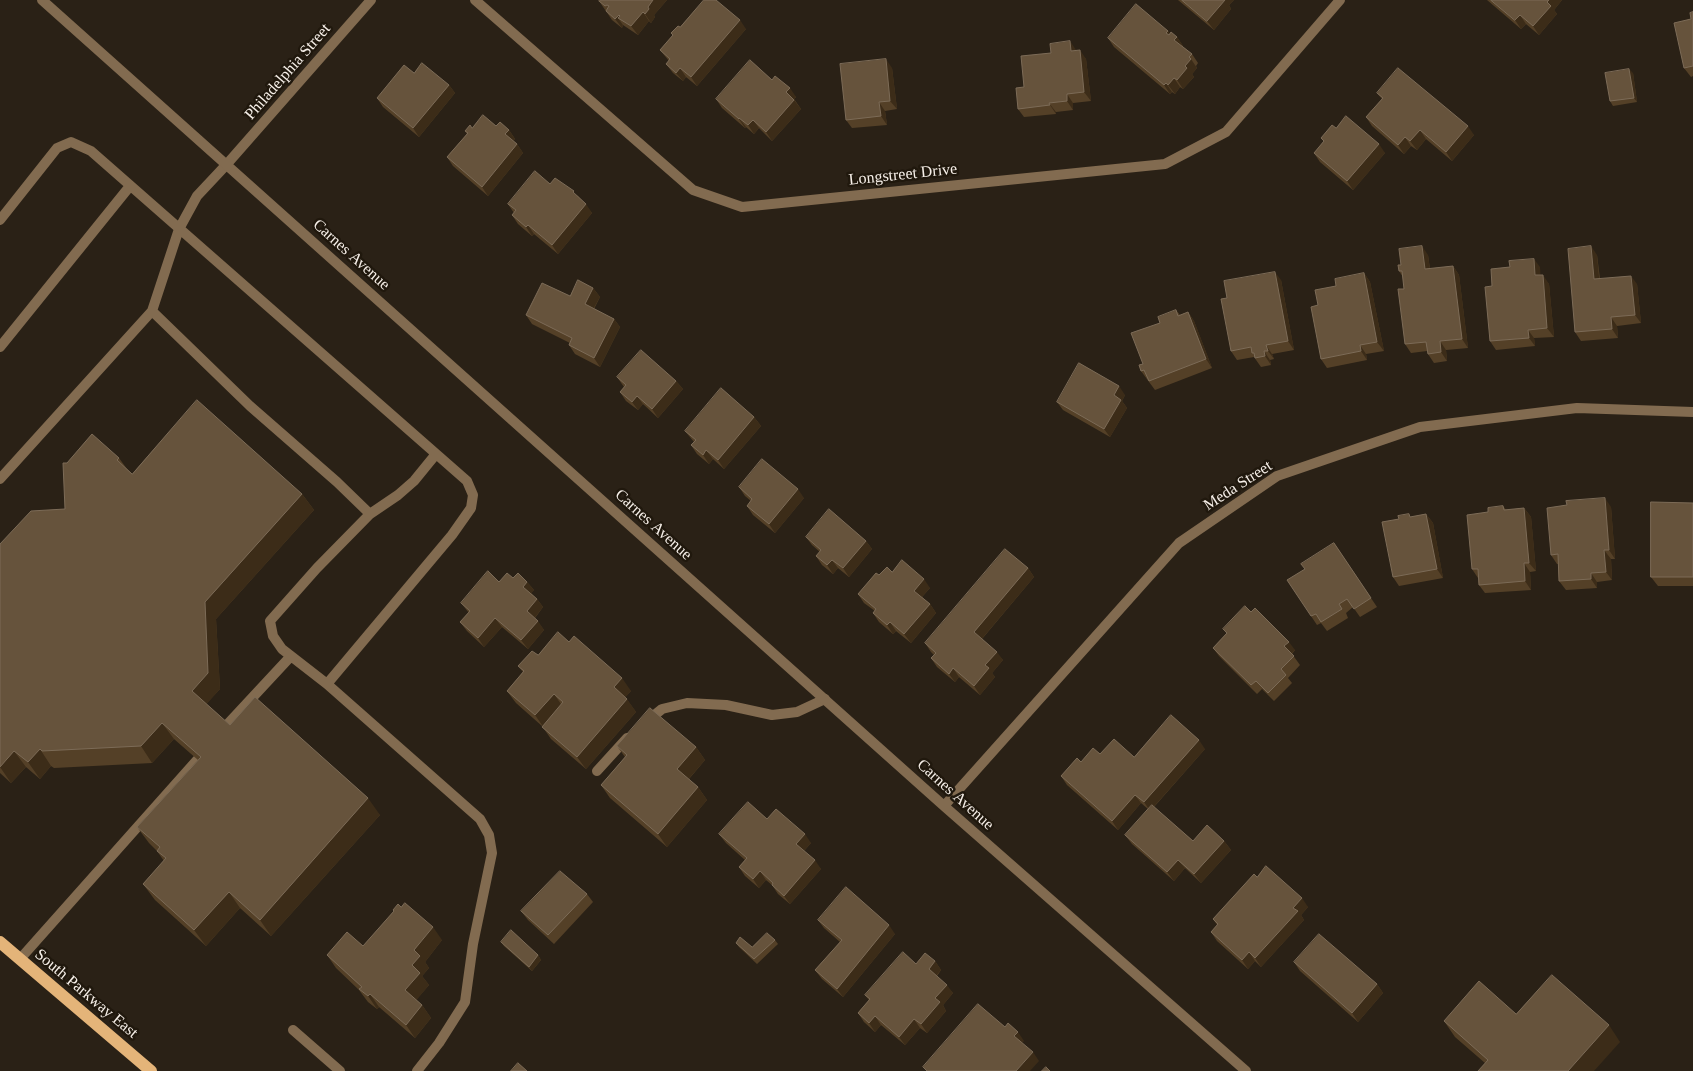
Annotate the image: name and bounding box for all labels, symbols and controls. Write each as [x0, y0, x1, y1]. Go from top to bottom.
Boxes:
street label: Philadelphia Street [241, 20, 335, 124]
street label: Longstreet Drive [848, 160, 958, 190]
street label: Carnes Avenue [309, 215, 393, 295]
street label: Meda Street [1200, 457, 1276, 515]
street label: Carnes Avenue [611, 485, 695, 565]
street label: Carnes Avenue [913, 755, 997, 835]
street label: South Parkway East [30, 945, 142, 1043]

